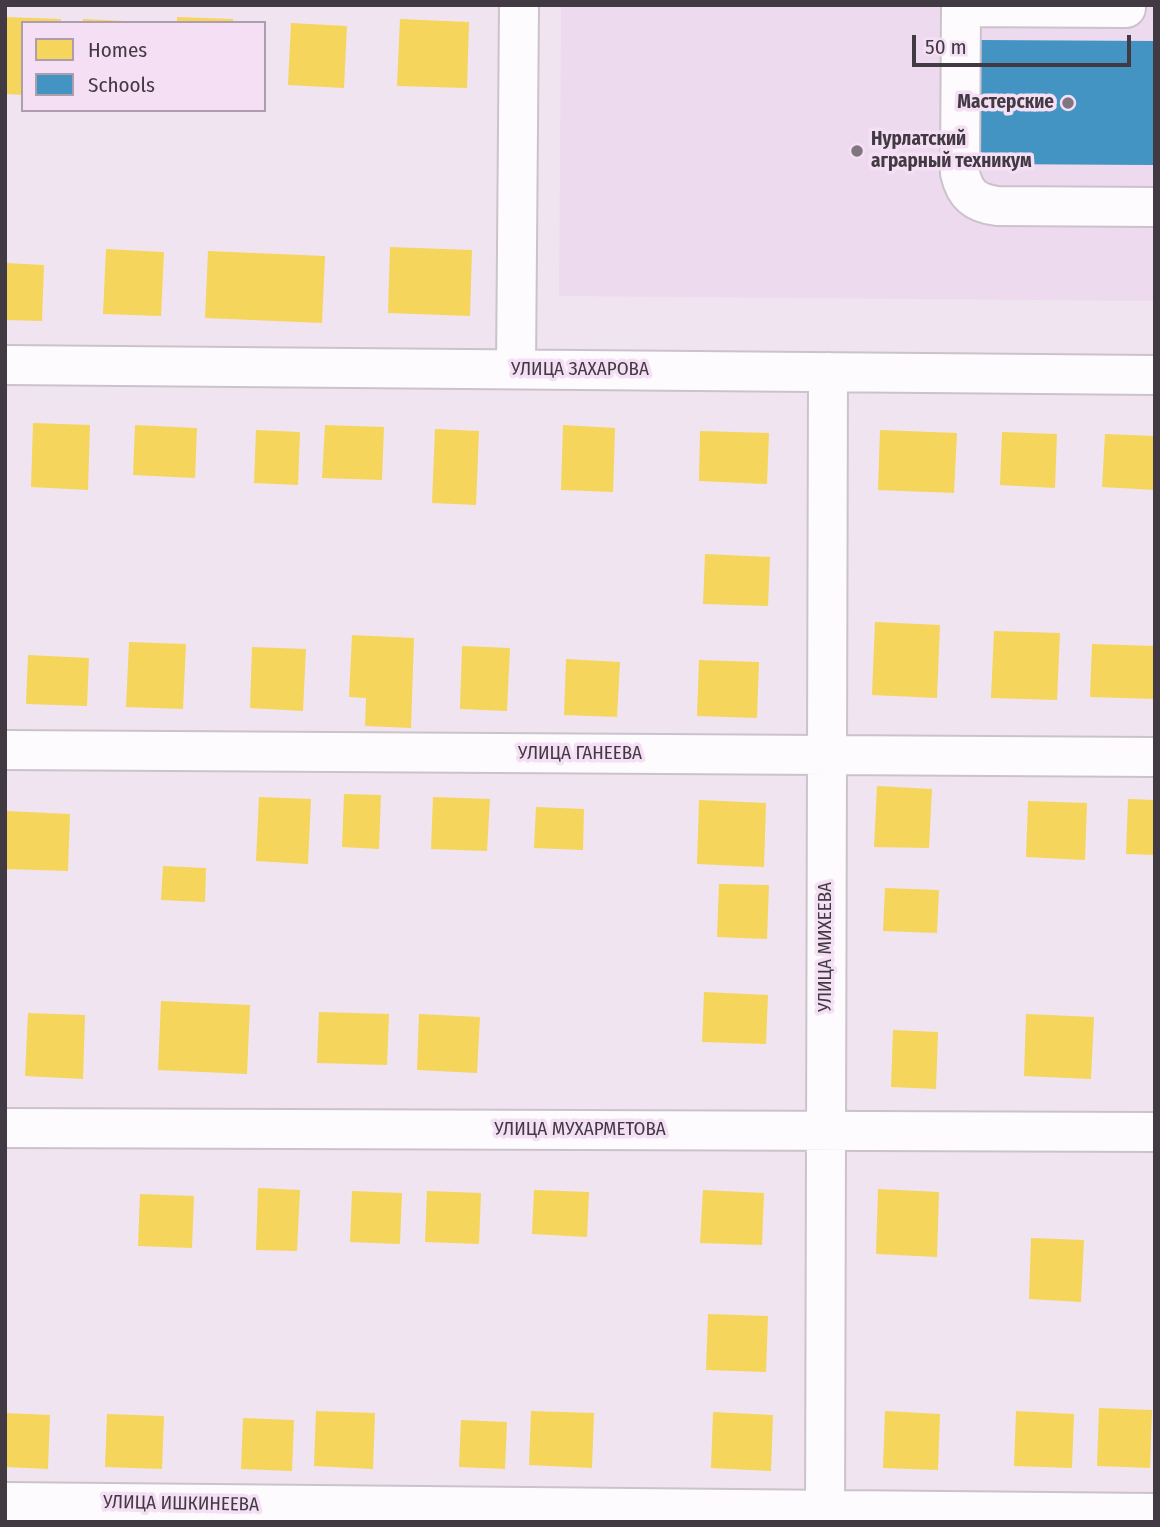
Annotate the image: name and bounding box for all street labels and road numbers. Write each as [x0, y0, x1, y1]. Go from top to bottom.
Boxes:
street label: УЛИЦА ЗАХАРОВА [511, 359, 649, 381]
street label: УЛИЦА ГАНЕЕВА [518, 743, 642, 765]
street label: УЛИЦА МИХЕЕВА [815, 882, 837, 1012]
street label: УЛИЦА МУХАРМЕТОВА [494, 1119, 666, 1141]
street label: УЛИЦА ИШКИНЕЕВА [103, 1491, 259, 1517]

